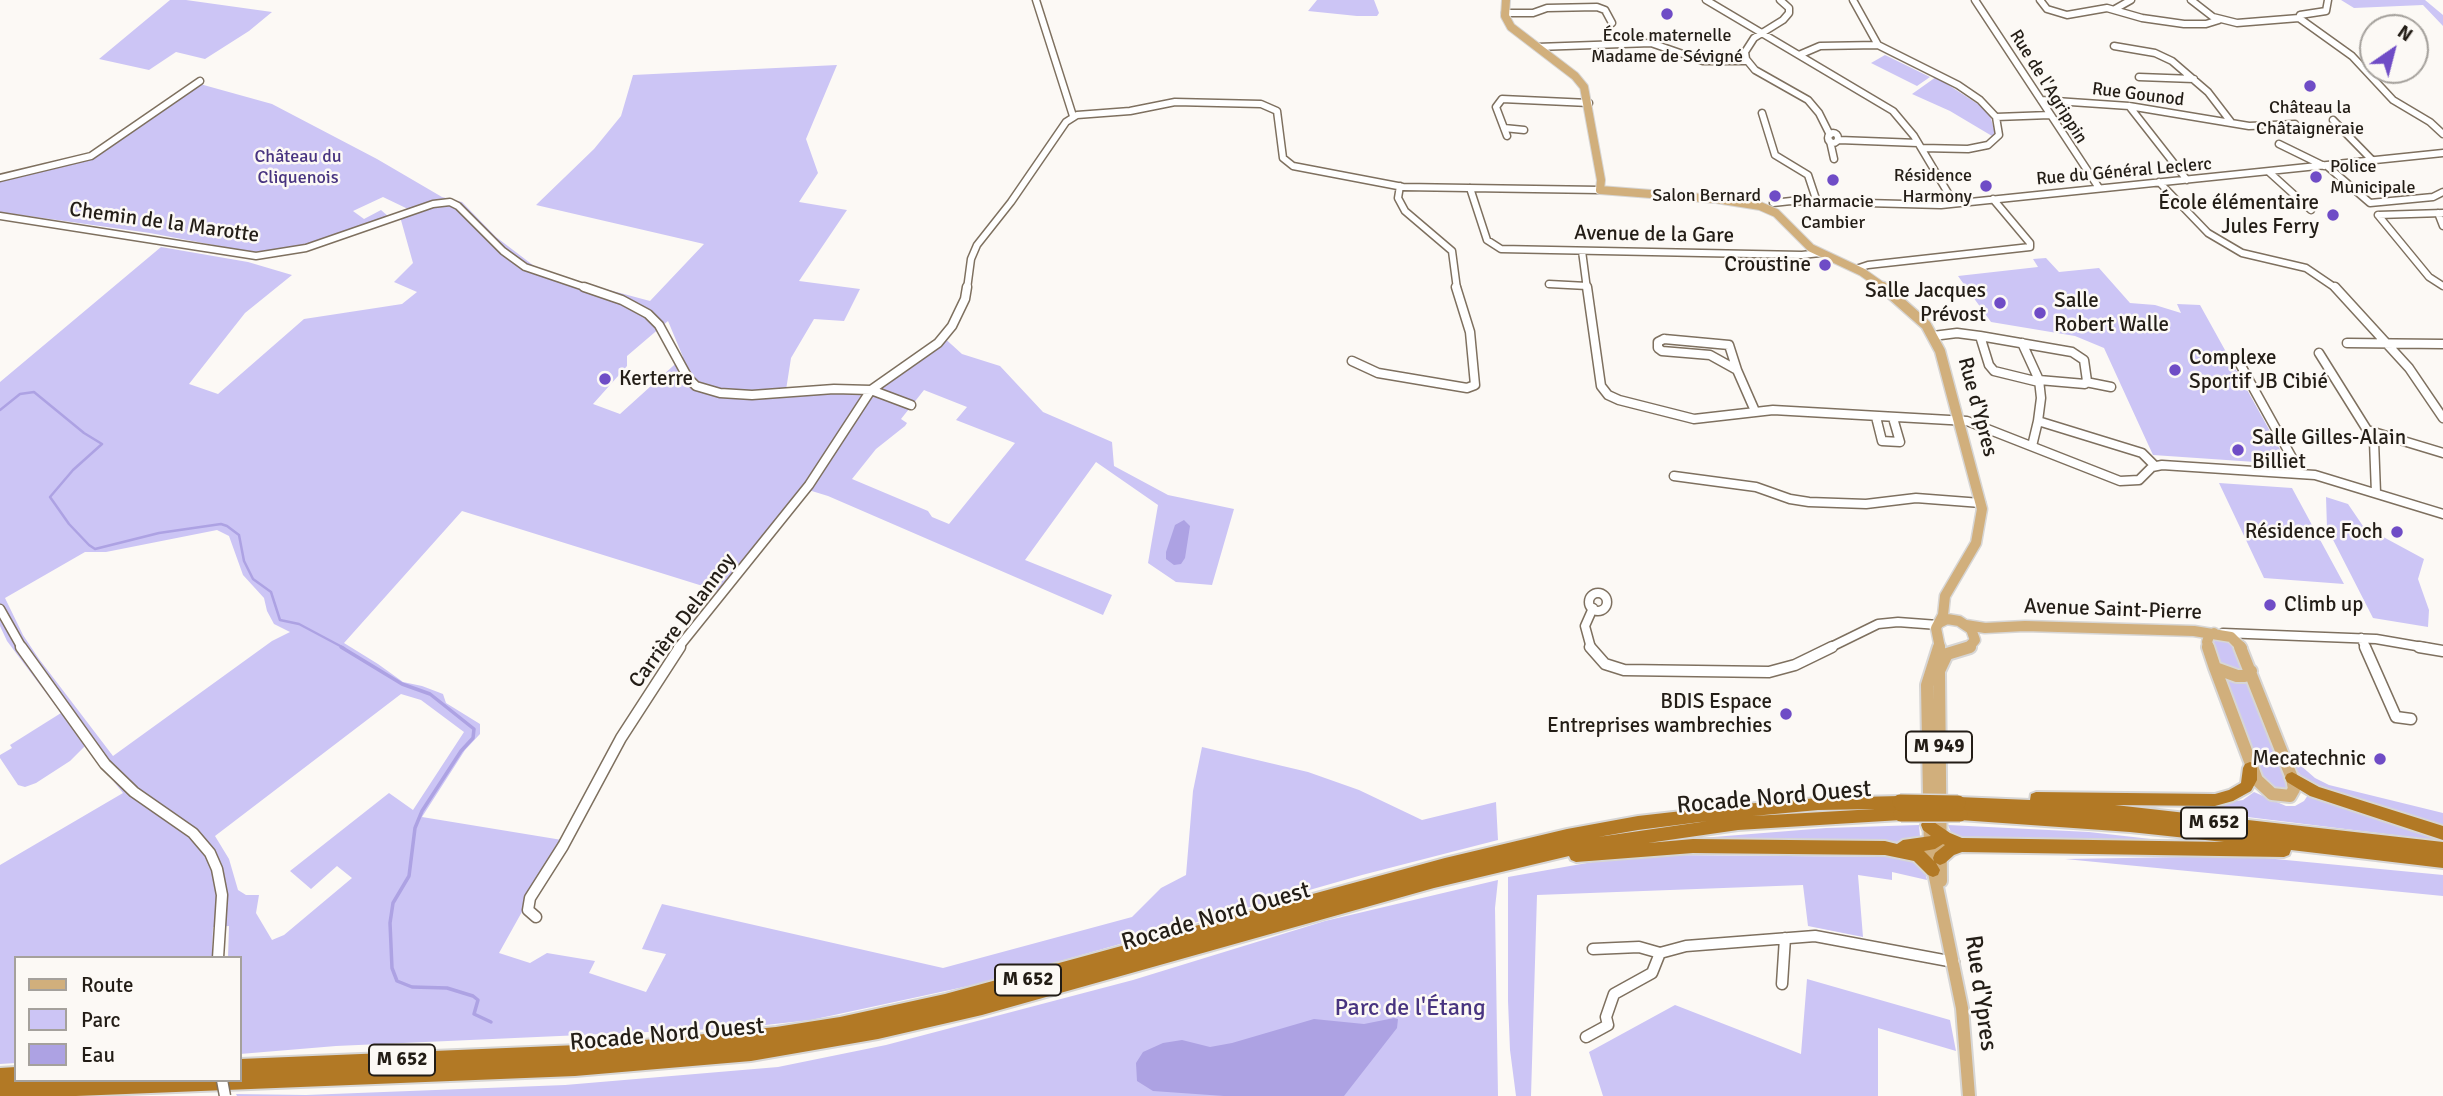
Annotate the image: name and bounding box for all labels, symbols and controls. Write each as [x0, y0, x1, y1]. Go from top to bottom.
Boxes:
marker: École maternelle Madame de Sévigné [1659, 6, 1675, 22]
north arrow [2359, 14, 2429, 84]
text: N [2393, 20, 2417, 47]
place label: École maternelle Madame de Sévigné [1591, 25, 1743, 68]
street label: Rue de l'Agrippin [2004, 26, 2092, 148]
marker: Château la Châtaigneraie [2302, 78, 2318, 94]
street label: Rue Gounod [2091, 79, 2185, 111]
place label: Château la Châtaigneraie [2256, 97, 2364, 140]
park label: Château du Cliquenois [254, 146, 342, 188]
street label: Rue du Général Leclerc [2035, 154, 2213, 190]
place label: Police Municipale [2330, 156, 2415, 198]
place label: Résidence Harmony [1894, 165, 1972, 208]
marker: Police Municipale [2308, 169, 2324, 185]
marker: Pharmacie Cambier [1825, 172, 1841, 188]
marker: Résidence Harmony [1978, 178, 1994, 194]
place label: Salon Bernard [1652, 185, 1761, 207]
marker: Salon Bernard [1767, 188, 1783, 204]
place label: École élémentaire Jules Ferry [2158, 190, 2319, 240]
place label: Pharmacie Cambier [1792, 191, 1874, 234]
street label: Chemin de la Marotte [67, 197, 261, 249]
marker: École élémentaire Jules Ferry [2325, 207, 2341, 223]
street label: Avenue de la Gare [1574, 221, 1734, 249]
place label: Croustine [1724, 252, 1811, 278]
marker: Croustine [1817, 257, 1833, 273]
place label: Salle Jacques Prévost [1865, 278, 1986, 328]
place label: Salle Robert Walle [2054, 288, 2169, 338]
marker: Salle Jacques Prévost [1992, 295, 2008, 311]
marker: Salle Robert Walle [2032, 305, 2048, 321]
place label: Complexe Sportif JB Cibié [2189, 345, 2328, 395]
street label: Rue d'Ypres [1952, 354, 2002, 460]
marker: Complexe Sportif JB Cibié [2167, 362, 2183, 378]
place label: Kerterre [619, 366, 693, 392]
marker: Kerterre [597, 371, 613, 387]
place label: Salle Gilles-Alain Billiet [2252, 425, 2406, 475]
marker: Salle Gilles-Alain Billiet [2230, 442, 2246, 458]
place label: Résidence Foch [2245, 519, 2383, 545]
marker: Résidence Foch [2389, 524, 2405, 540]
street label: Carrière Delannoy [624, 549, 742, 693]
place label: Climb up [2284, 592, 2363, 618]
street label: Avenue Saint-Pierre [2024, 594, 2202, 626]
marker: Climb up [2262, 597, 2278, 613]
place label: BDIS Espace Entreprises wambrechies [1547, 689, 1772, 739]
marker: BDIS Espace Entreprises wambrechies [1778, 706, 1794, 722]
road number: M 949 [1906, 732, 1972, 762]
place label: Mecatechnic [2252, 746, 2366, 772]
marker: Mecatechnic [2372, 751, 2388, 767]
street label: Rocade Nord Ouest [1676, 775, 1872, 821]
road number: M 652 [2181, 808, 2247, 838]
street label: Rocade Nord Ouest [1118, 876, 1314, 958]
street label: Rue d'Ypres [1958, 933, 2002, 1053]
legend [14, 956, 242, 1082]
road number: M 652 [995, 964, 1061, 996]
text: Route [81, 972, 133, 998]
park label: Parc de l'Étang [1334, 995, 1486, 1023]
text: Parc [81, 1007, 120, 1033]
street label: Rocade Nord Ouest [569, 1012, 765, 1058]
text: Eau [81, 1042, 115, 1068]
road number: M 652 [369, 1044, 435, 1076]

